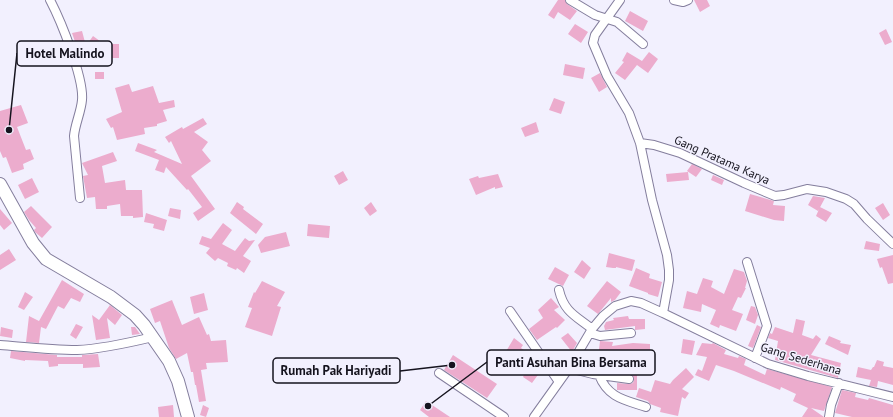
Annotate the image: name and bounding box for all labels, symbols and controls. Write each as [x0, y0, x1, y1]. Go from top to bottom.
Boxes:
callout: Hotel Malindo [17, 41, 112, 66]
text: Hotel Malindo [26, 45, 104, 62]
street label: Gang Pratama Karya [672, 132, 772, 187]
street label: Gang Sederhana [759, 339, 843, 378]
callout: Panti Asuhan Bina Bersama [487, 350, 655, 375]
text: Panti Asuhan Bina Bersama [495, 354, 647, 371]
callout: Rumah Pak Hariyadi [273, 358, 400, 383]
text: Rumah Pak Hariyadi [280, 362, 392, 379]

